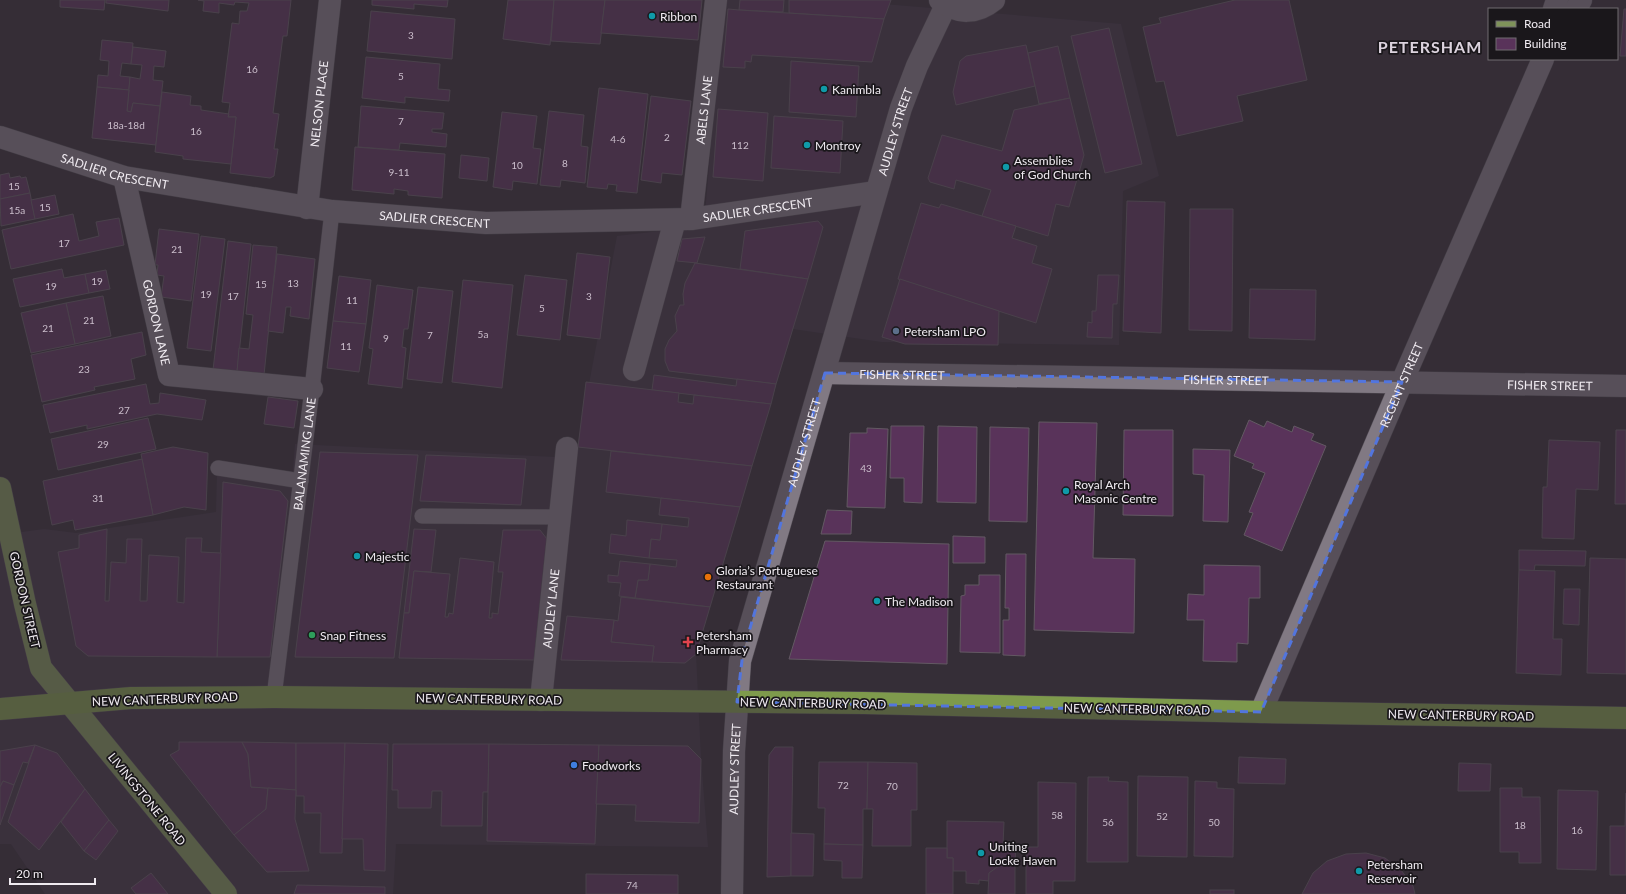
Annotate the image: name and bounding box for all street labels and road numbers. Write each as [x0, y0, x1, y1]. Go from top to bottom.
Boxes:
street label: NELSON PLACE [306, 60, 331, 148]
street label: ABELS LANE [692, 75, 715, 145]
street label: AUDLEY STREET [874, 85, 916, 177]
street label: SADLIER CRESCENT [59, 150, 170, 192]
street label: SADLIER CRESCENT [702, 194, 814, 225]
street label: SADLIER CRESCENT [379, 207, 490, 231]
street label: GORDON LANE [140, 278, 174, 367]
street label: REGENT STREET [1376, 340, 1426, 429]
street label: FISHER STREET [859, 366, 945, 382]
street label: FISHER STREET [1183, 371, 1269, 388]
street label: FISHER STREET [1507, 377, 1593, 393]
street label: AUDLEY STREET [784, 396, 824, 488]
street label: BALANAMING LANE [290, 397, 318, 511]
street label: GORDON STREET [7, 550, 43, 650]
street label: AUDLEY LANE [539, 568, 562, 649]
street label: NEW CANTERBURY ROAD [92, 689, 238, 709]
street label: NEW CANTERBURY ROAD [416, 690, 562, 708]
street label: NEW CANTERBURY ROAD [740, 694, 886, 712]
street label: NEW CANTERBURY ROAD [1064, 700, 1210, 718]
street label: NEW CANTERBURY ROAD [1388, 706, 1534, 724]
street label: AUDLEY STREET [726, 723, 743, 815]
street label: LIVINGSTONE ROAD [105, 750, 189, 848]

